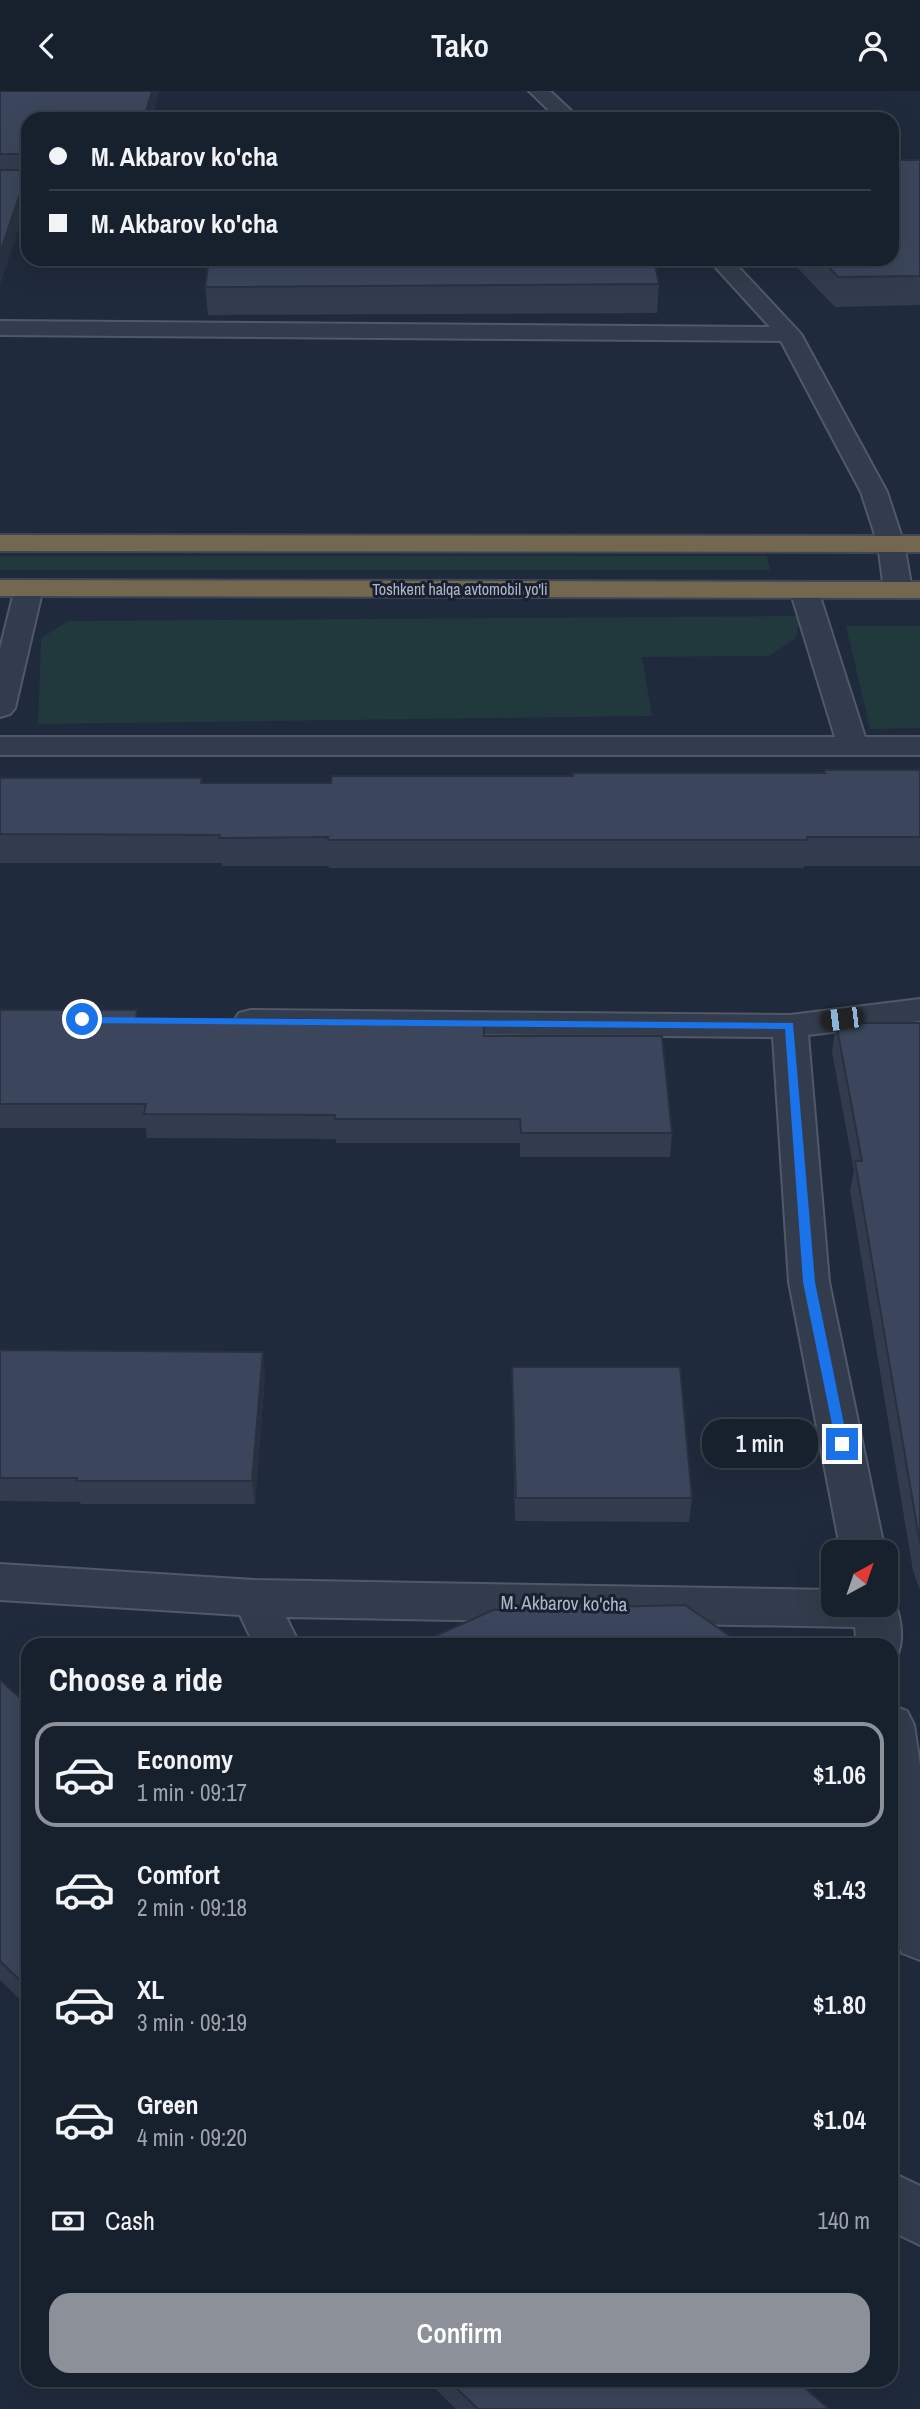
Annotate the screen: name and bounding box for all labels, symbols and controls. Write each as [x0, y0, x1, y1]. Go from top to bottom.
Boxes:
text: Tako [431, 24, 489, 67]
icon: back [28, 27, 66, 65]
icon: person [854, 27, 892, 65]
text: M. Akbarov ko'cha [91, 139, 278, 174]
text: M. Akbarov ko'cha [91, 206, 278, 241]
street label: Toshkent halqa avtomobil yo'li [372, 578, 548, 600]
route start [66, 1003, 98, 1035]
car [820, 1006, 865, 1032]
callout: 1 min [702, 1419, 818, 1469]
text: 1 min [736, 1428, 784, 1459]
route end [826, 1428, 858, 1460]
north arrow [821, 1540, 898, 1617]
map controls [821, 1540, 898, 1617]
street label: M. Akbarov ko'cha [500, 1589, 628, 1617]
text: Choose a ride [49, 1658, 223, 1701]
text: Economy [137, 1742, 233, 1777]
icon: car [53, 1743, 116, 1806]
text: $1.06 [813, 1757, 866, 1792]
text: 1 min · 09:17 [137, 1777, 247, 1808]
text: Comfort [137, 1857, 220, 1892]
icon: car [53, 1858, 116, 1921]
text: $1.43 [813, 1872, 866, 1907]
text: 2 min · 09:18 [137, 1892, 247, 1923]
text: XL [137, 1972, 164, 2007]
icon: car [53, 1973, 116, 2036]
text: $1.80 [813, 1987, 866, 2022]
text: 3 min · 09:19 [137, 2007, 247, 2038]
text: Green [137, 2087, 199, 2122]
icon: car [53, 2088, 116, 2151]
text: $1.04 [813, 2102, 866, 2137]
text: 4 min · 09:20 [137, 2122, 247, 2153]
icon: cash [49, 2202, 87, 2240]
text: Cash [105, 2203, 155, 2238]
text: 140 m [818, 2205, 870, 2236]
button: Confirm [49, 2293, 870, 2373]

